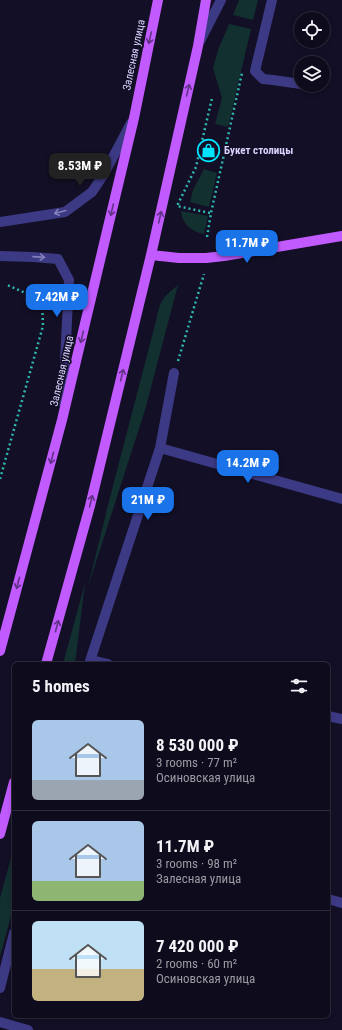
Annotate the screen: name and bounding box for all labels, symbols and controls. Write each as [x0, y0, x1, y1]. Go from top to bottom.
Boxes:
map controls [294, 12, 330, 92]
button: locate [294, 12, 330, 48]
street label: Залесная улица [120, 18, 148, 92]
one-way arrow [146, 31, 154, 44]
button: layers [294, 56, 330, 92]
one-way arrow [184, 84, 192, 97]
shop icon: Букет столицы [196, 137, 222, 163]
place label: Букет столицы [224, 144, 293, 157]
pin: 8.53M ₽ [43, 153, 117, 187]
text: 8.53M ₽ [58, 158, 102, 173]
one-way arrow [108, 204, 115, 217]
one-way arrow [54, 209, 67, 216]
one-way arrow [156, 211, 164, 224]
pin: 11.7M ₽ [210, 230, 284, 264]
text: 11.7M ₽ [225, 235, 269, 250]
one-way arrow [32, 254, 45, 261]
pin: 7.42M ₽ [20, 284, 94, 318]
text: 7.42M ₽ [35, 289, 79, 304]
one-way arrow [78, 330, 85, 343]
street label: Залесная улица [48, 334, 76, 408]
one-way arrow [118, 368, 126, 381]
pin: 14.2M ₽ [211, 450, 285, 484]
one-way arrow [48, 451, 55, 464]
text: 14.2M ₽ [226, 455, 270, 470]
pin: 21M ₽ [120, 487, 176, 521]
text: 21M ₽ [131, 492, 165, 507]
one-way arrow [88, 495, 95, 508]
one-way arrow [14, 576, 21, 589]
one-way arrow [54, 620, 61, 633]
icon: filters [288, 675, 310, 697]
text: 5 homes [32, 676, 90, 696]
text: 8 530 000 ₽ [156, 735, 239, 755]
icon: home [64, 736, 112, 784]
text: 3 rooms · 77 m² [156, 755, 237, 770]
text: Осиновская улица [156, 770, 255, 785]
text: 11.7M ₽ [156, 836, 214, 856]
icon: home [64, 837, 112, 885]
text: 3 rooms · 98 m² [156, 856, 237, 871]
text: Залесная улица [156, 871, 241, 886]
text: 7 420 000 ₽ [156, 936, 239, 956]
icon: home [64, 937, 112, 985]
text: 2 rooms · 60 m² [156, 956, 237, 971]
text: Осиновская улица [156, 971, 255, 986]

